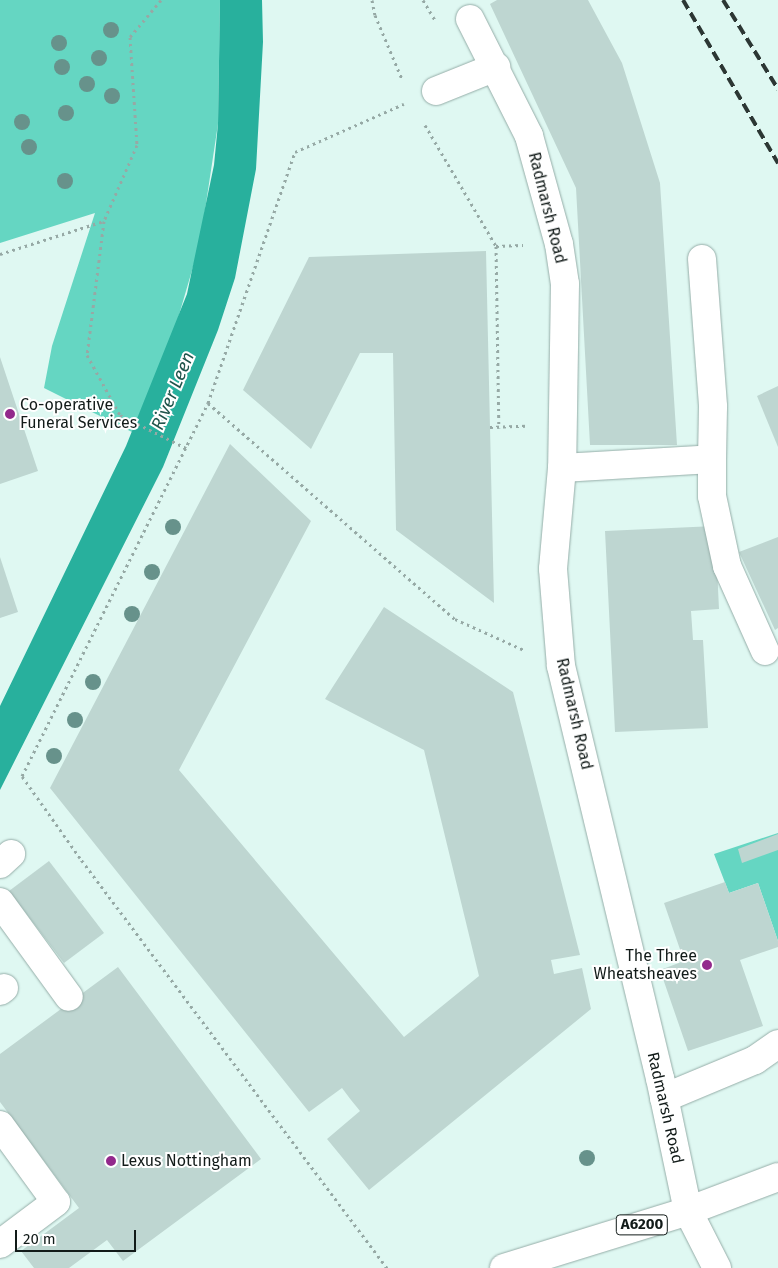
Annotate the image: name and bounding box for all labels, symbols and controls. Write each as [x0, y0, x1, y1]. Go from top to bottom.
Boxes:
street label: Radmarsh Road [524, 150, 570, 266]
water label: River Leen [147, 349, 199, 433]
place label: Co-operative Funeral Services [20, 395, 137, 433]
marker: Co-operative Funeral Services [4, 408, 16, 420]
street label: Radmarsh Road [552, 656, 596, 772]
place label: The Three Wheatsheaves [593, 946, 697, 984]
marker: The Three Wheatsheaves [701, 959, 713, 971]
street label: Radmarsh Road [643, 1050, 687, 1166]
place label: Lexus Nottingham [121, 1151, 252, 1171]
marker: Lexus Nottingham [105, 1155, 117, 1167]
road number: A6200 [616, 1212, 668, 1238]
scale bar [18, 1220, 139, 1252]
text: 20 m [23, 1230, 56, 1248]

